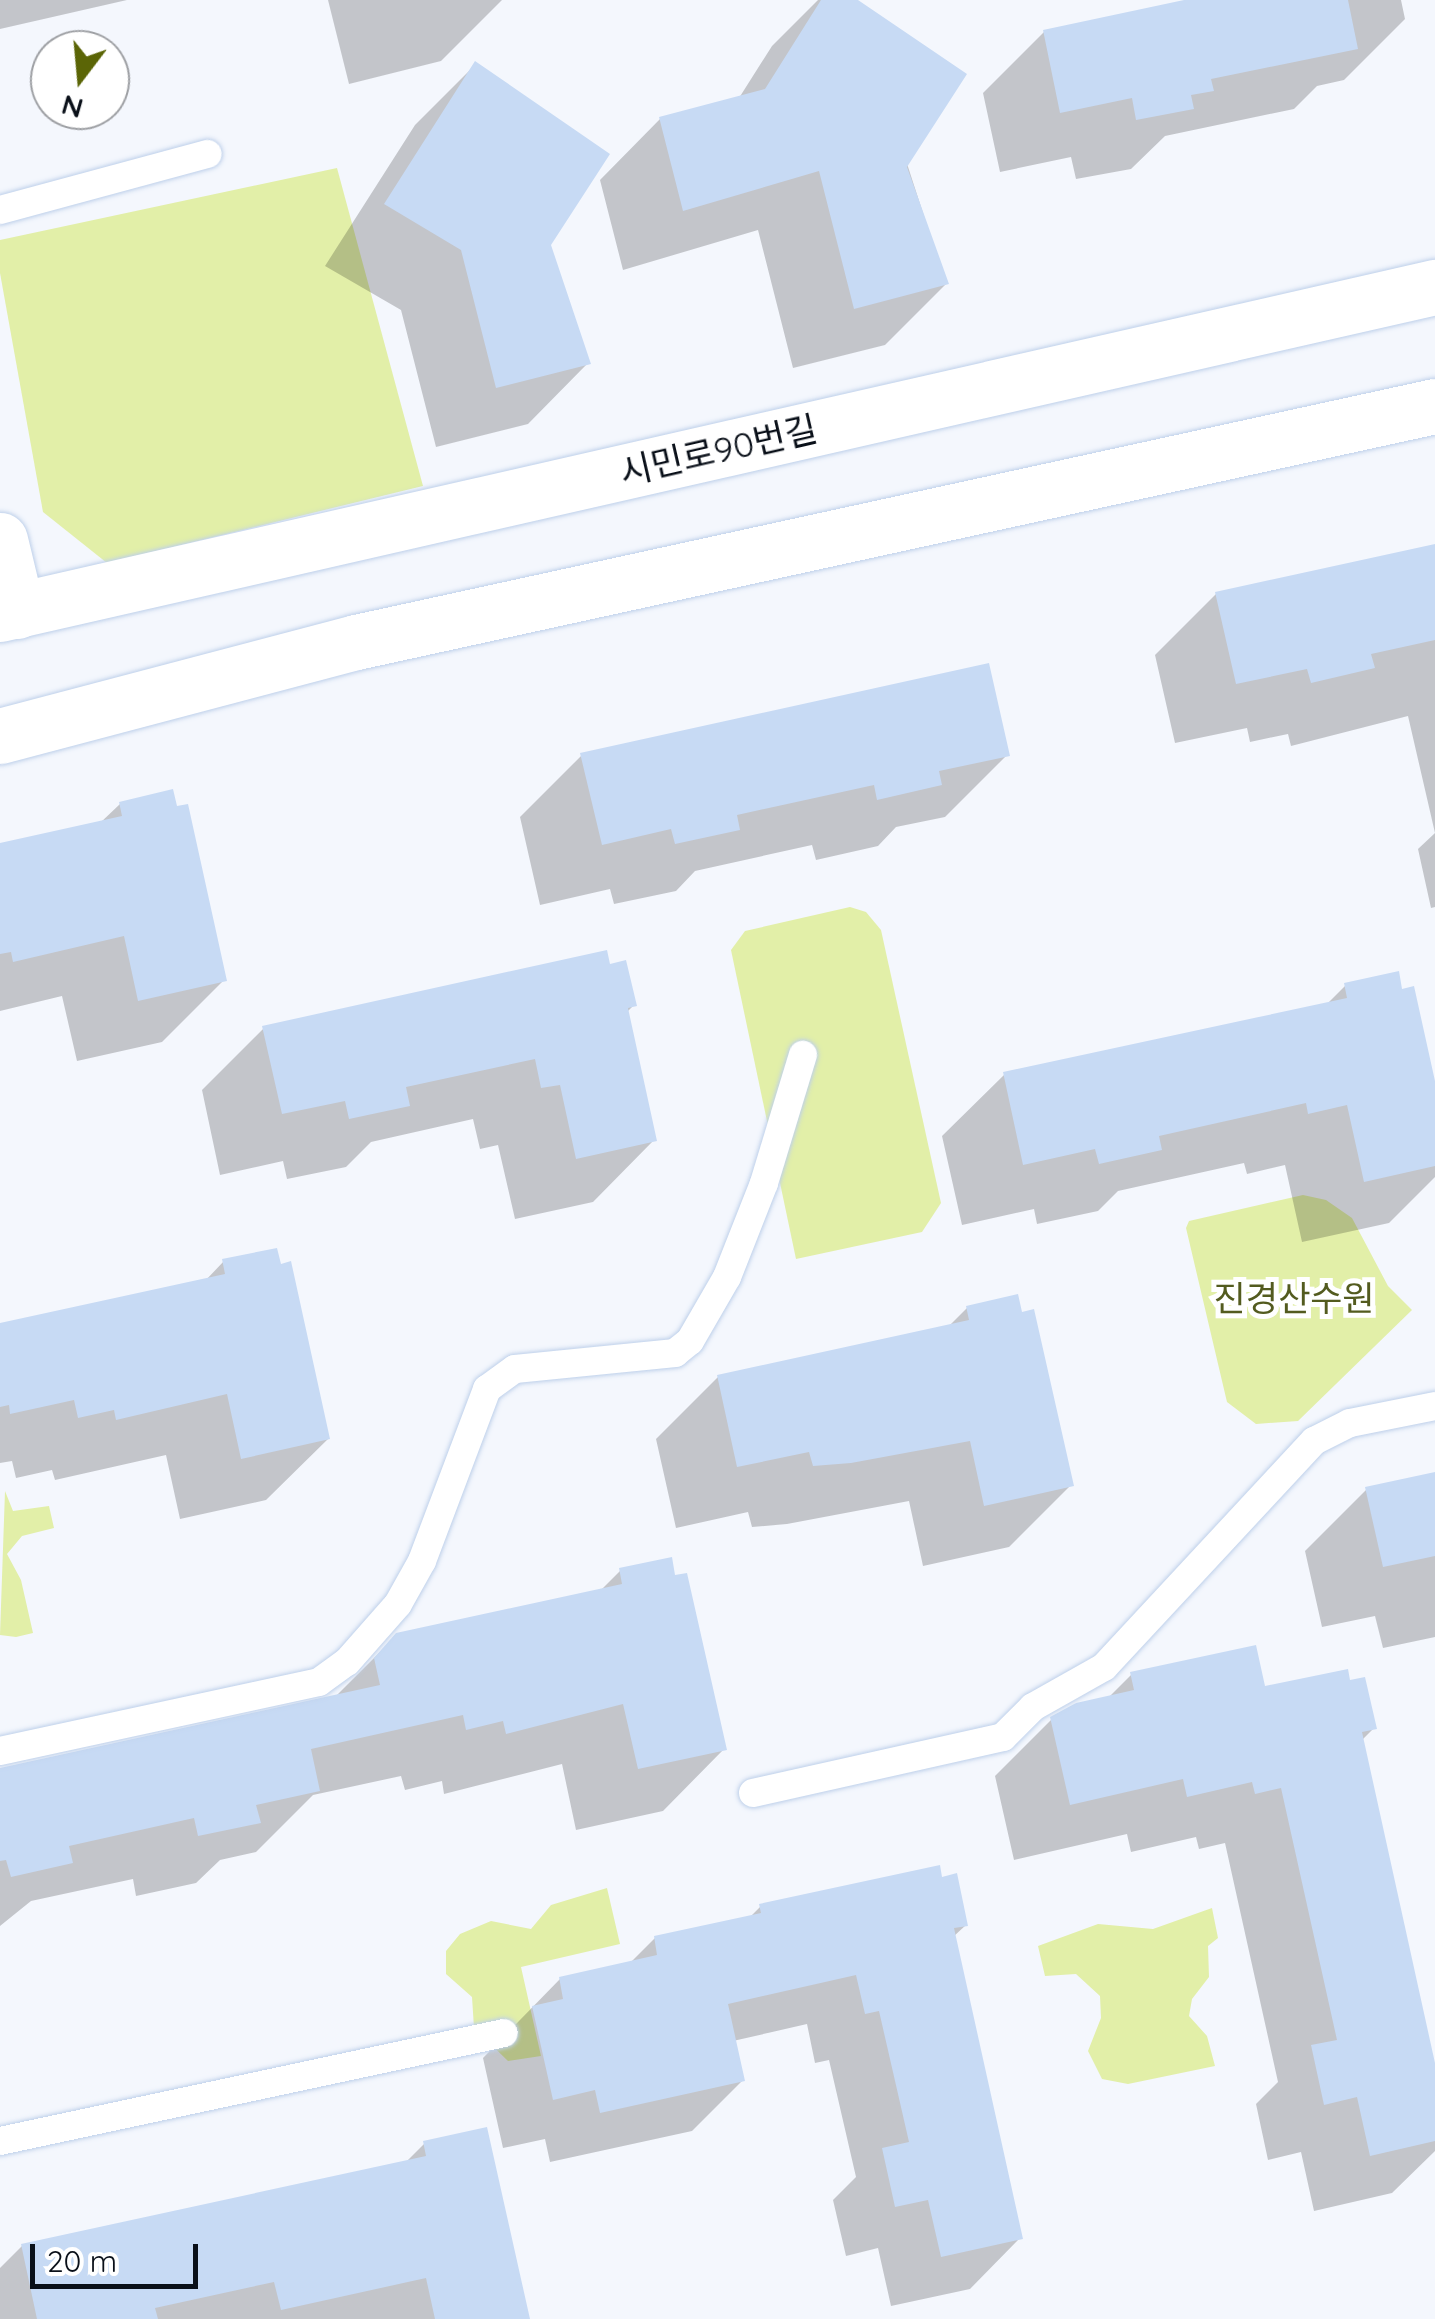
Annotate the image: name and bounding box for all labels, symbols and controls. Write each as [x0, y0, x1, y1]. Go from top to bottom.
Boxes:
north arrow [30, 30, 130, 130]
text: N [57, 88, 87, 127]
street label: 시민로90번길 [615, 407, 821, 493]
park label: 진경산수원 [1214, 1277, 1374, 1319]
scale bar [35, 2224, 202, 2286]
text: 20 m [47, 2242, 117, 2280]

